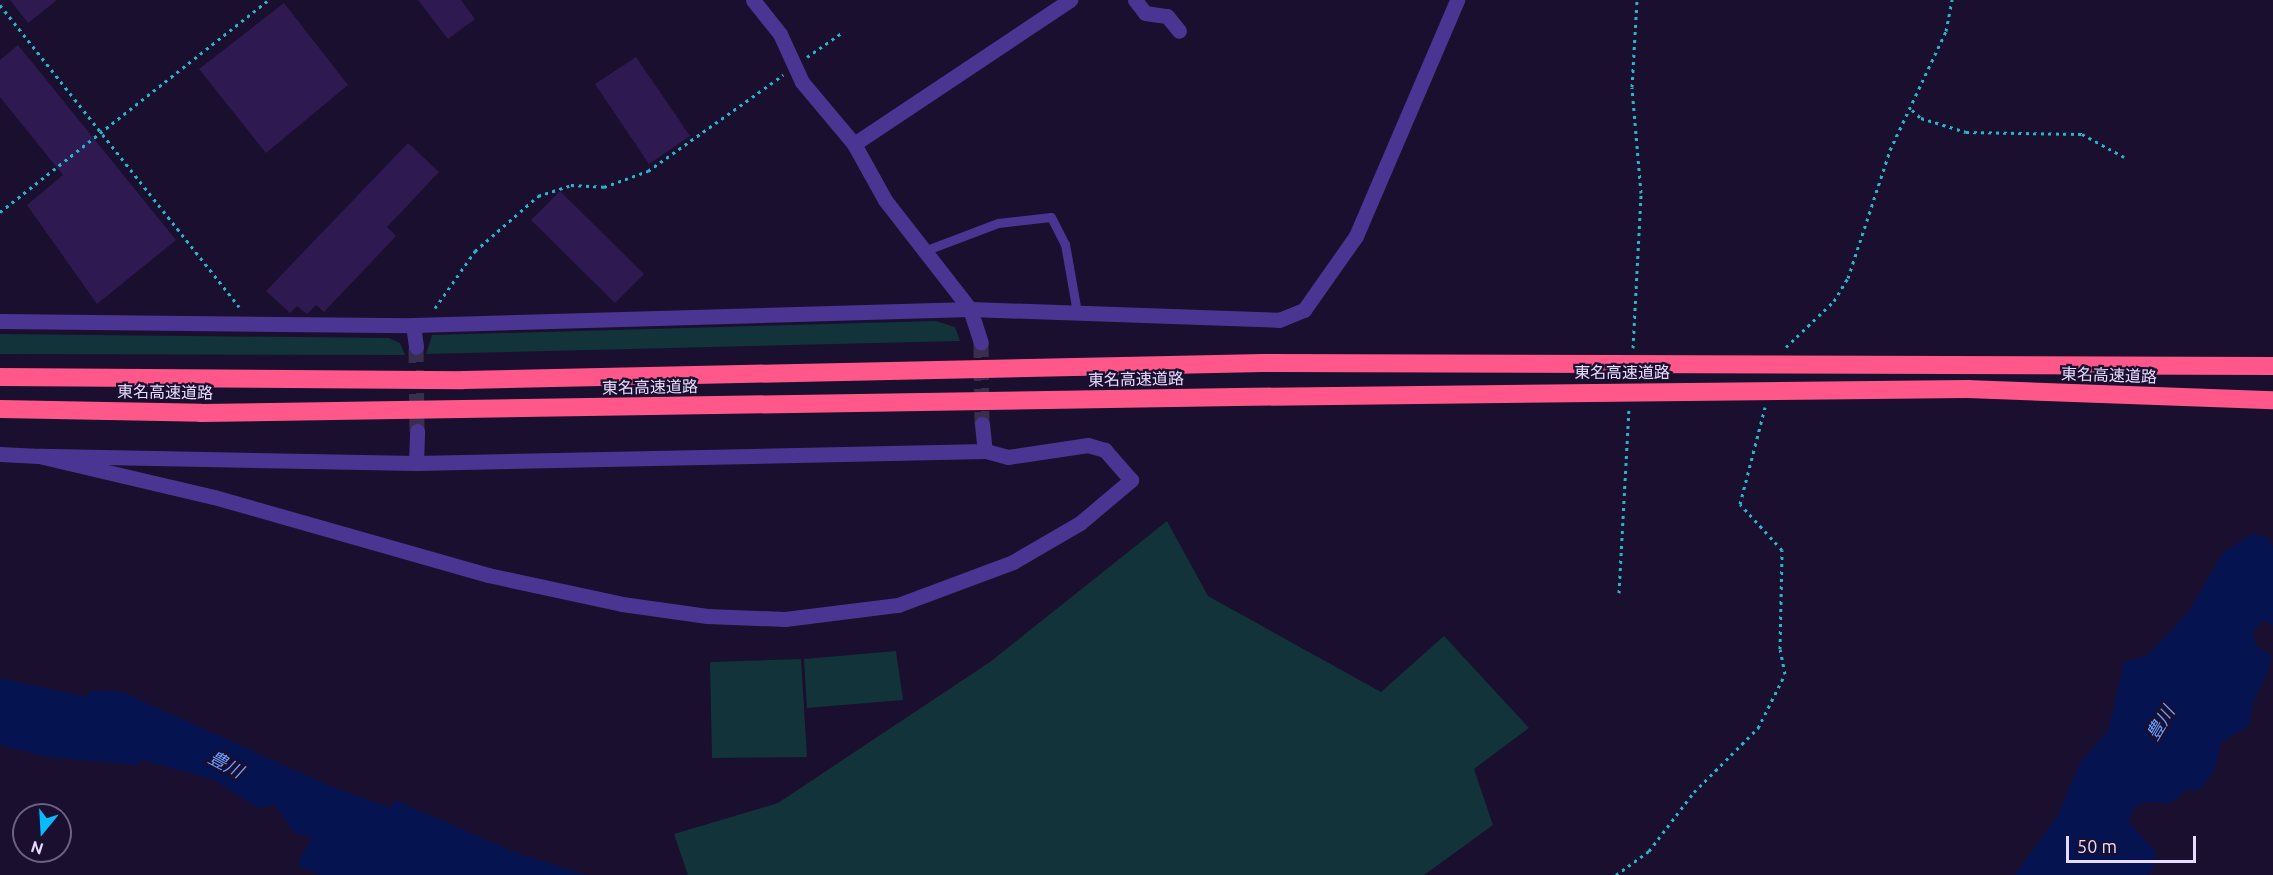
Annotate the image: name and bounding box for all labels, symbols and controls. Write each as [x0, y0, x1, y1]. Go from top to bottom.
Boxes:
street label: 東名高速道路 [1574, 362, 1670, 382]
street label: 東名高速道路 [2061, 364, 2157, 386]
street label: 東名高速道路 [1088, 369, 1184, 389]
street label: 東名高速道路 [602, 377, 698, 397]
street label: 東名高速道路 [117, 382, 213, 402]
water label: 豊川 [2141, 702, 2179, 744]
water label: 豊川 [205, 746, 247, 782]
north arrow [12, 803, 72, 863]
scale bar [2069, 824, 2200, 862]
text: 50 m [2077, 836, 2117, 856]
text: N [29, 838, 46, 859]

